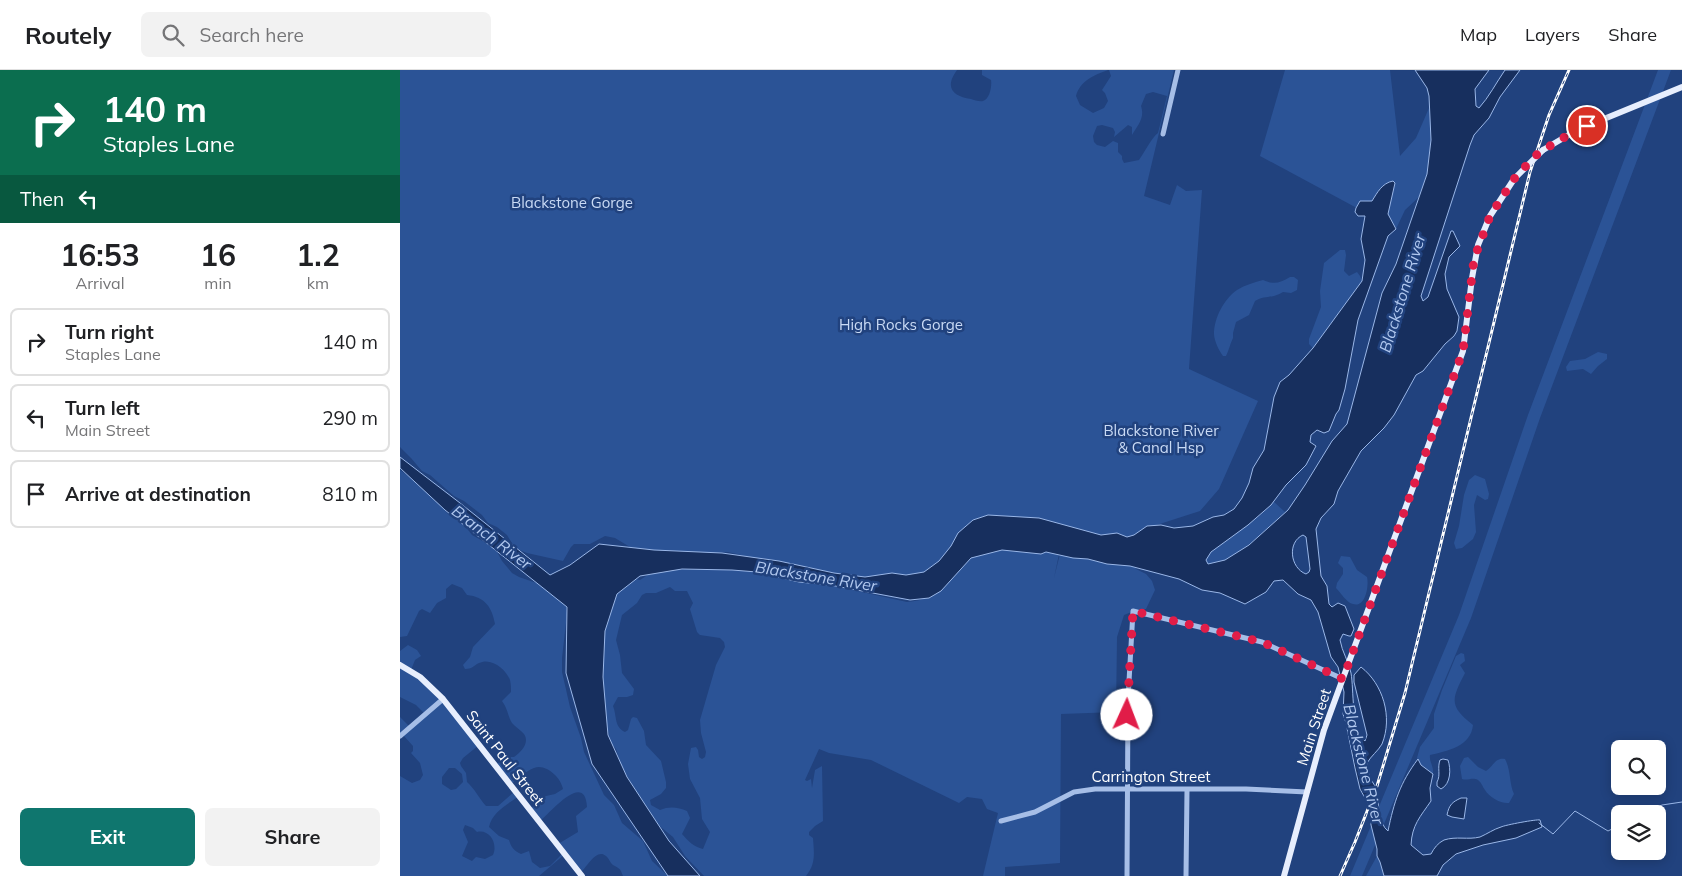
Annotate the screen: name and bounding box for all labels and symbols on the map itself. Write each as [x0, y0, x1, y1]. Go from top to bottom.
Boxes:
pin [1566, 105, 1608, 147]
park label: Blackstone Gorge [511, 193, 633, 212]
water label: Blackstone River [1374, 230, 1430, 355]
park label: High Rocks Gorge [839, 315, 963, 334]
park label: Blackstone River & Canal Hsp [1103, 421, 1219, 457]
water label: Branch River [448, 500, 537, 574]
water label: Blackstone River [754, 557, 879, 596]
street label: Main Street [1292, 686, 1335, 768]
position arrow [1100, 688, 1152, 740]
water label: Blackstone River [1339, 702, 1389, 827]
street label: Saint Paul Street [462, 706, 549, 809]
street label: Carrington Street [1091, 767, 1211, 786]

